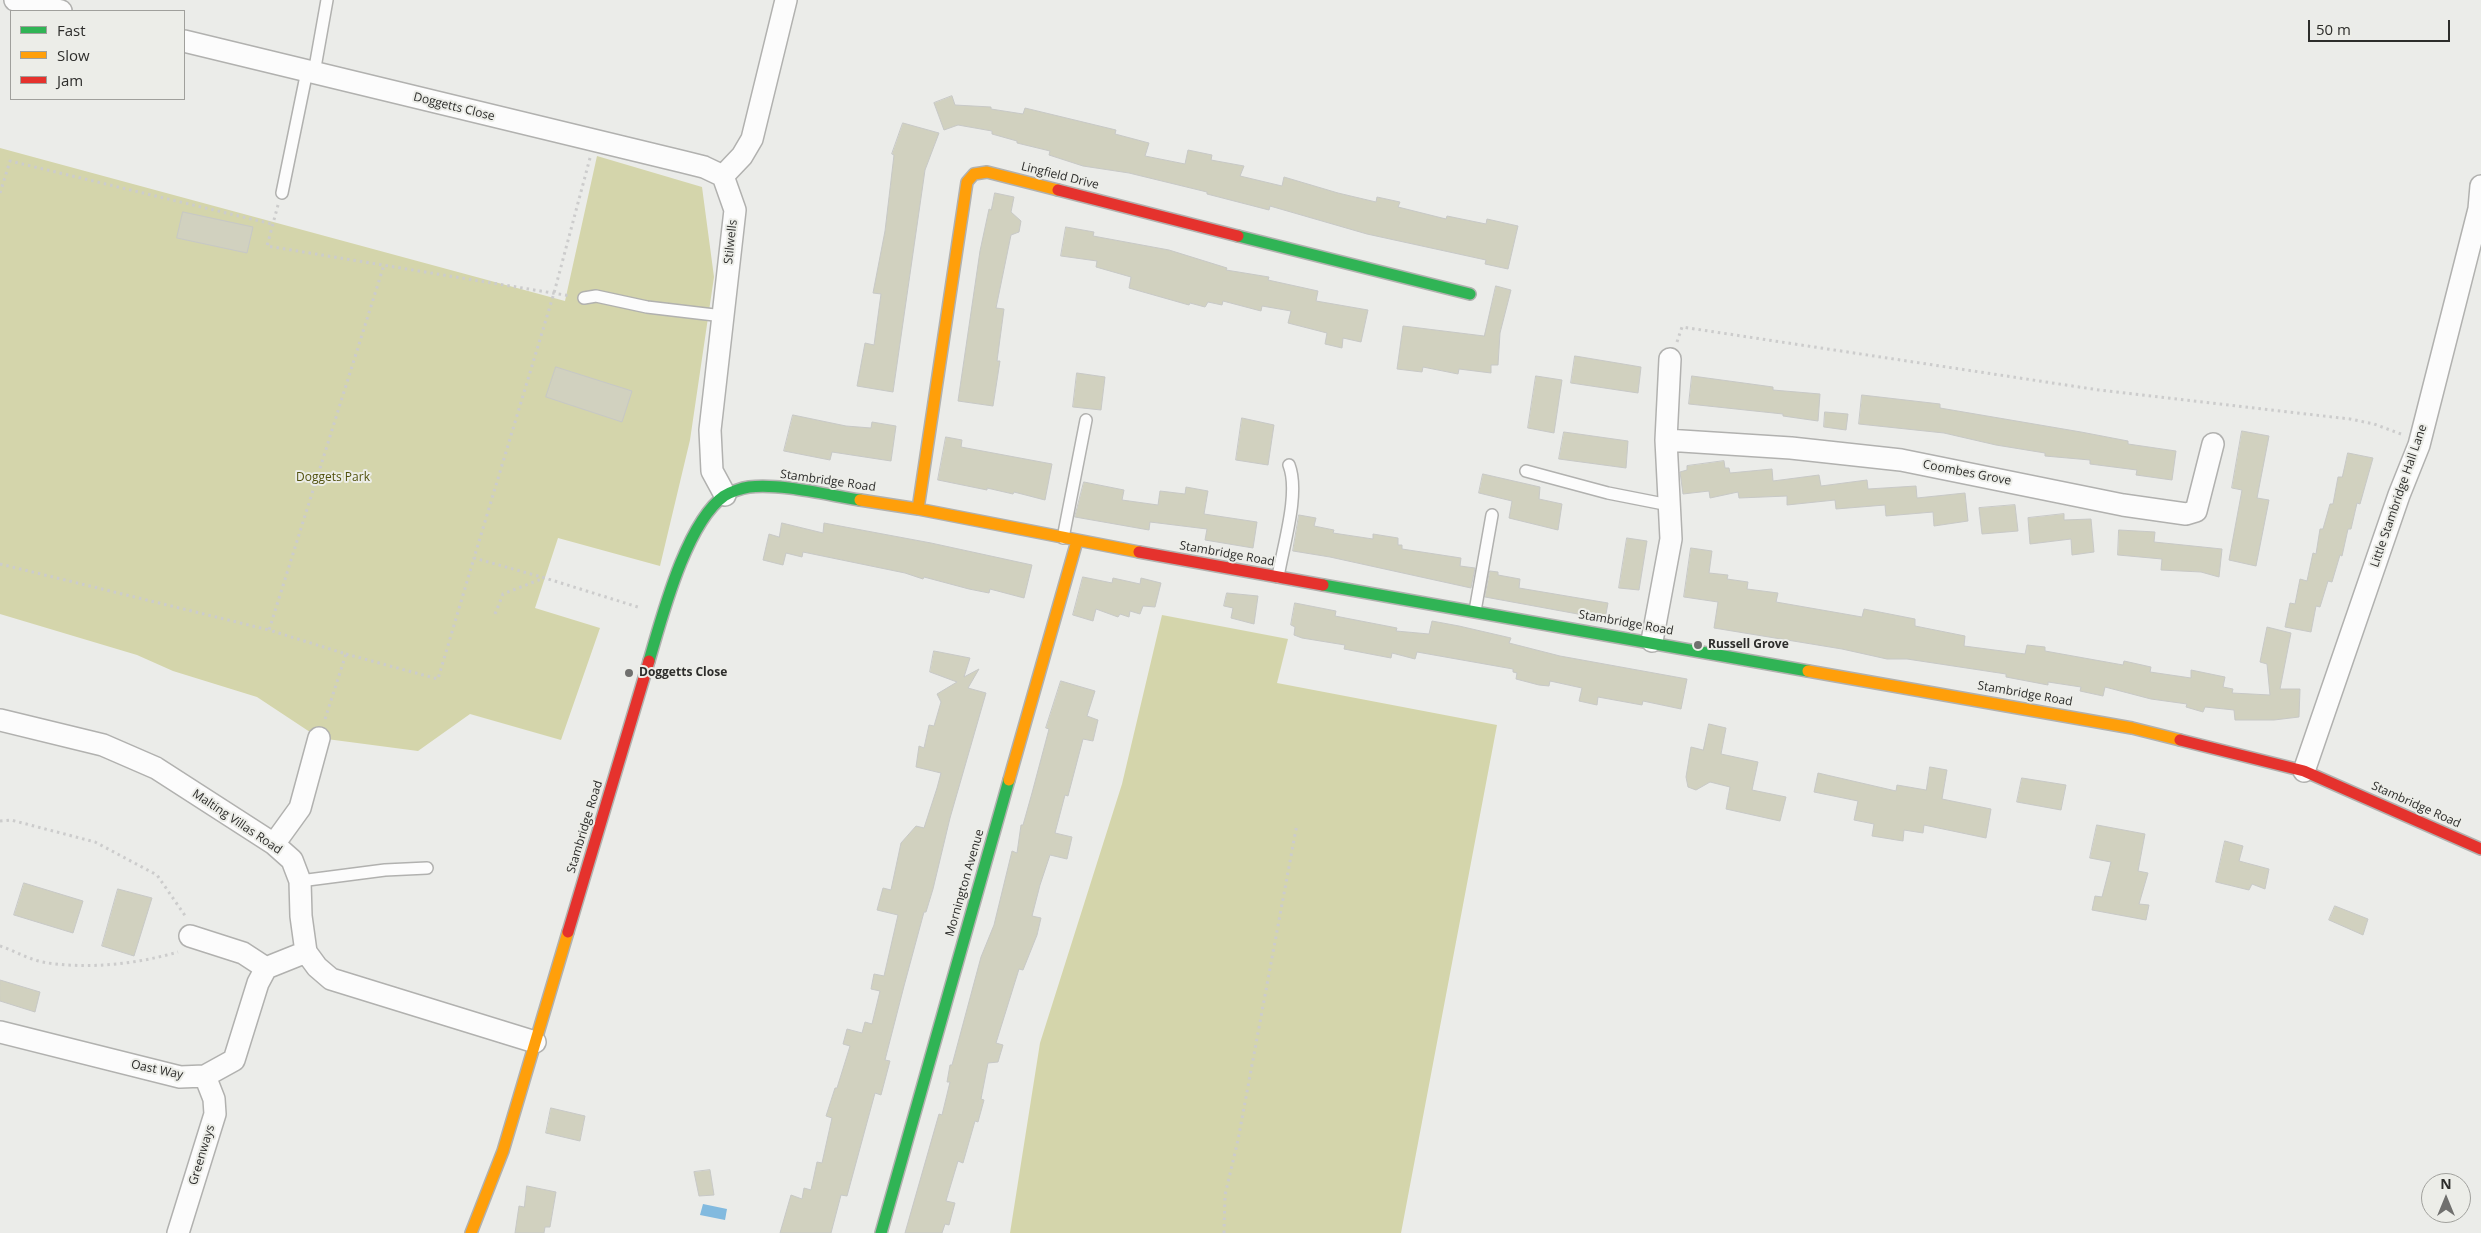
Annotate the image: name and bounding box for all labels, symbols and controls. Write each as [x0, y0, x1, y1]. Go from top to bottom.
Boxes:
legend [10, 10, 185, 100]
scale bar [2311, 10, 2454, 42]
text: 50 m [2316, 19, 2351, 39]
text: Fast [57, 20, 86, 40]
text: Slow [57, 45, 90, 65]
text: Jam [57, 70, 83, 90]
street label: Doggetts Close [412, 90, 496, 124]
street label: Lingfield Drive [1020, 159, 1100, 193]
street label: Stilwells [722, 219, 740, 265]
street label: Little Stambridge Hall Lane [2368, 423, 2430, 569]
street label: Coombes Grove [1922, 457, 2012, 489]
street label: Stambridge Road [779, 467, 877, 495]
park label: Doggets Park [296, 471, 370, 485]
street label: Stambridge Road [1178, 539, 1276, 569]
street label: Stambridge Road [1577, 608, 1675, 638]
place label: Russell Grove [1708, 638, 1789, 652]
marker: Russell Grove [1692, 639, 1704, 651]
place label: Doggetts Close [639, 666, 727, 680]
marker: Doggetts Close [623, 667, 635, 679]
street label: Stambridge Road [1976, 679, 2074, 709]
street label: Stambridge Road [564, 779, 606, 875]
street label: Stambridge Road [2369, 779, 2463, 831]
street label: Malting Villas Road [189, 787, 285, 857]
street label: Mornington Avenue [943, 828, 987, 938]
street label: Oast Way [130, 1057, 184, 1083]
street label: Greenways [186, 1123, 218, 1187]
north arrow [2421, 1173, 2471, 1223]
text: N [2440, 1174, 2452, 1193]

